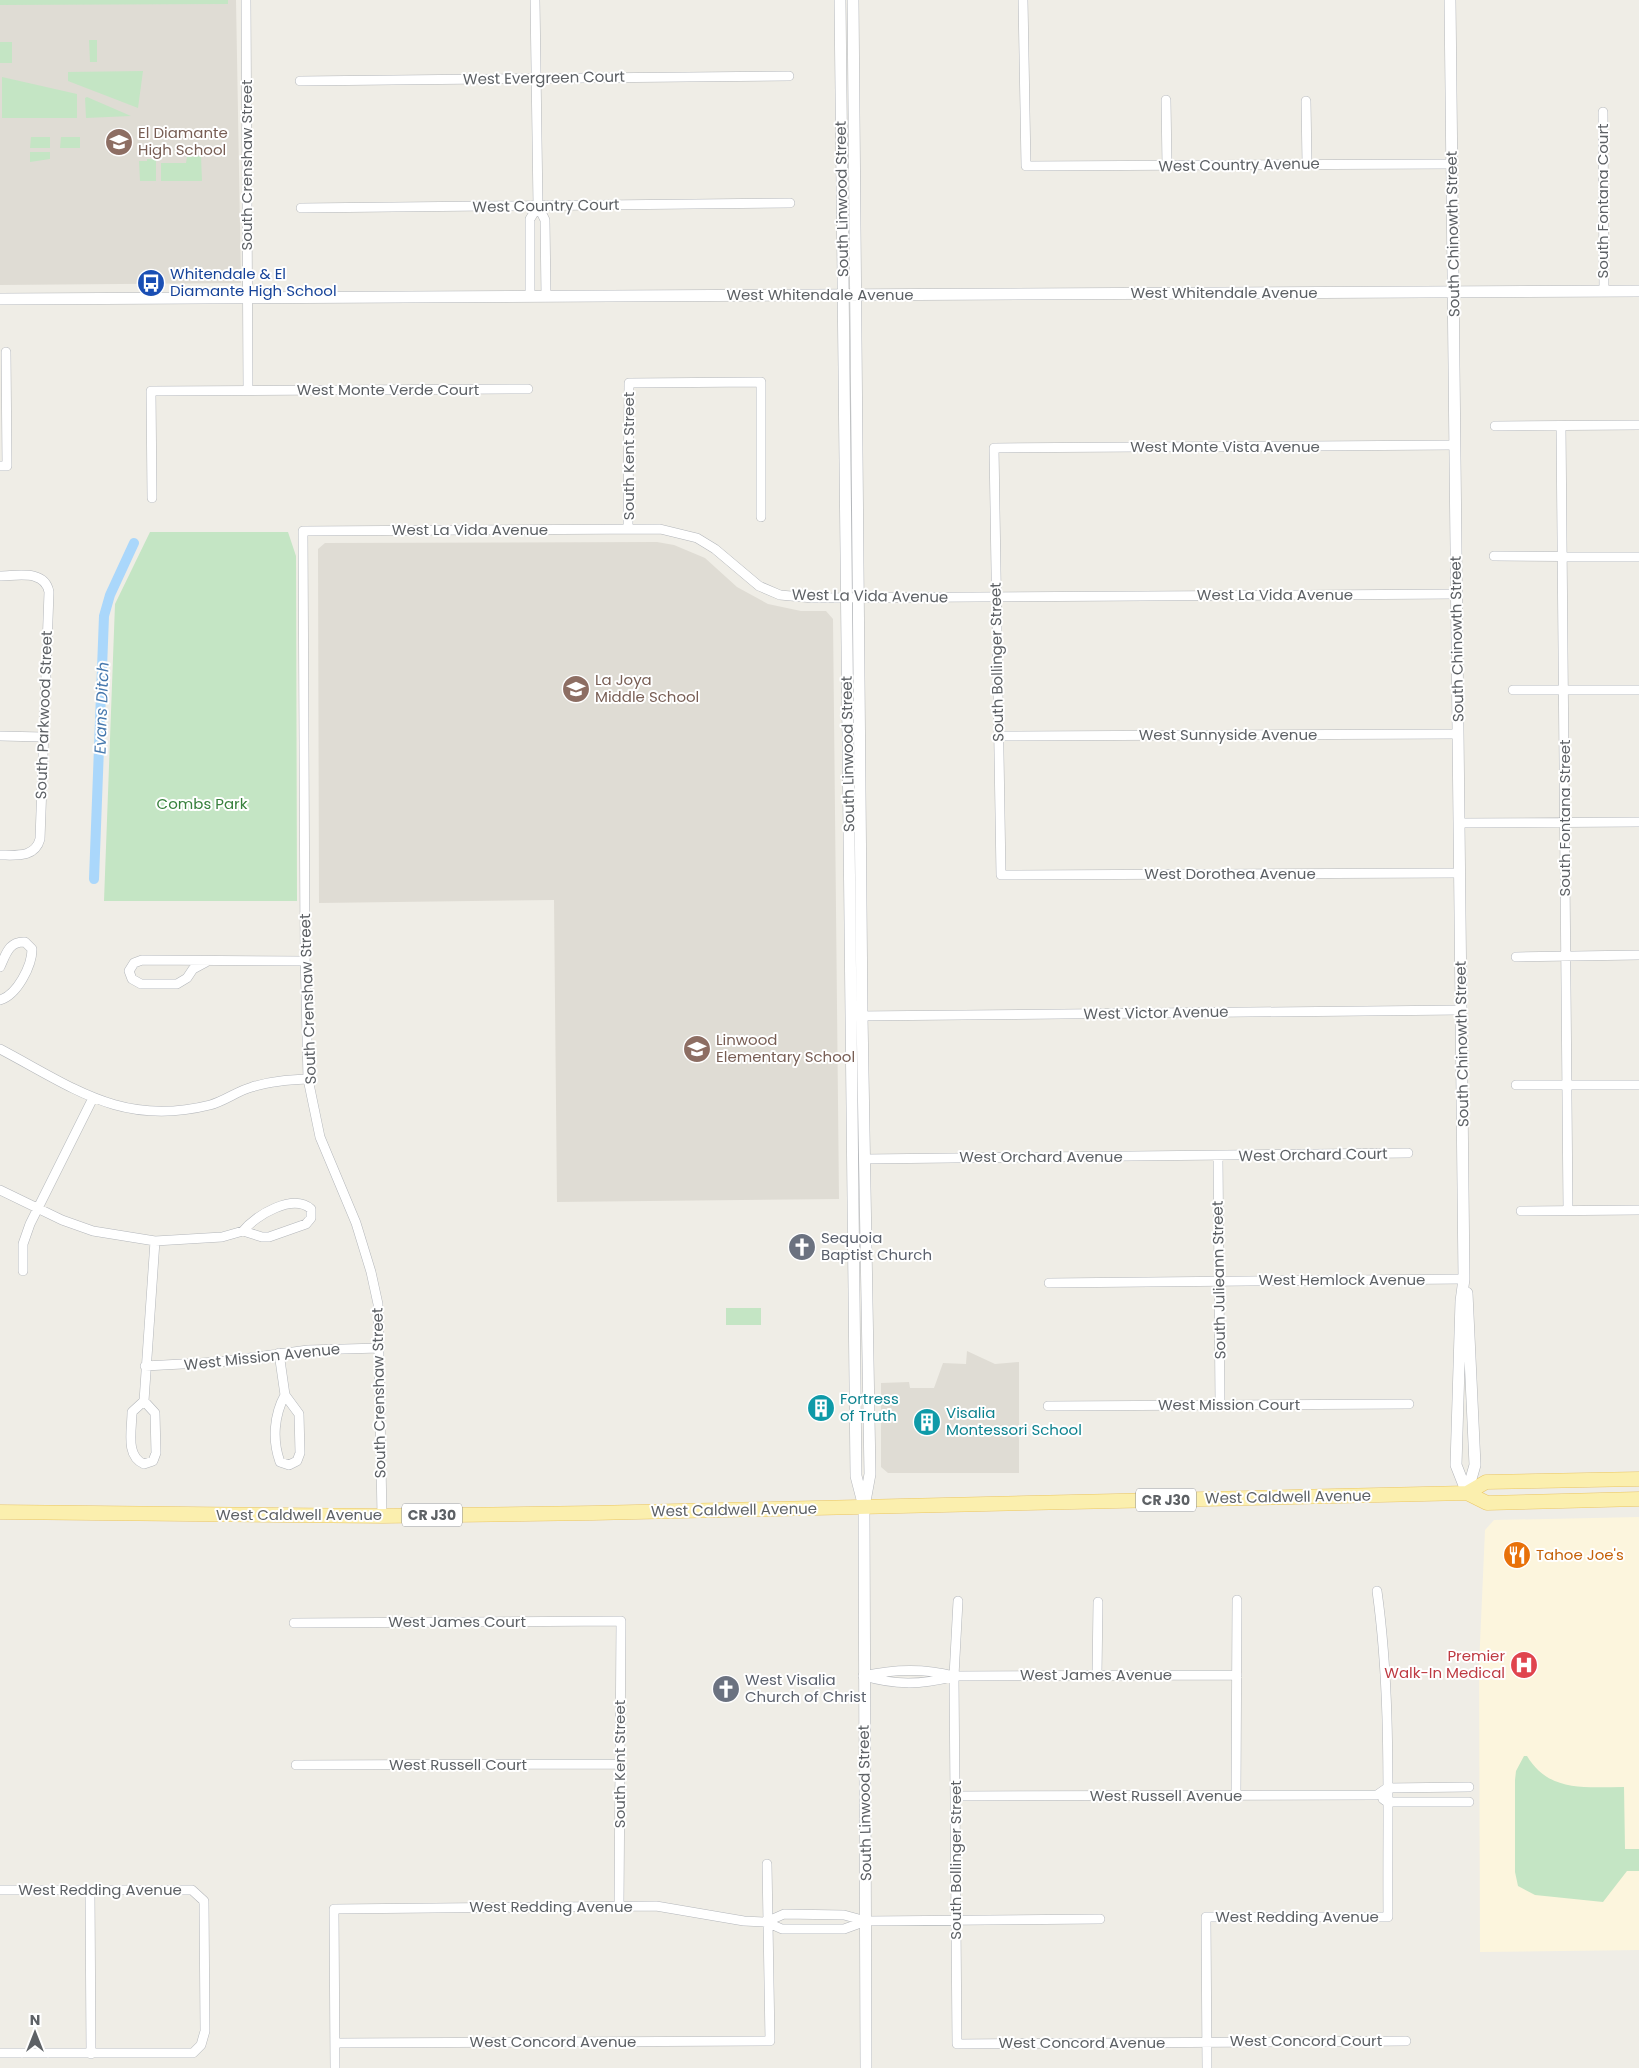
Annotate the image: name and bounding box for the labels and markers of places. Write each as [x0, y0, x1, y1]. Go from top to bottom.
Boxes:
place label: El Diamante High School [138, 122, 228, 160]
school or university icon: El Diamante High School [104, 127, 134, 157]
place label: Whitendale & El Diamante High School [170, 263, 337, 301]
bus stop icon: Whitendale & El Diamante High School [136, 268, 166, 298]
place label: La Joya Middle School [595, 669, 699, 707]
school or university icon: La Joya Middle School [561, 674, 591, 704]
place label: Linwood Elementary School [716, 1029, 855, 1067]
school or university icon: Linwood Elementary School [682, 1034, 712, 1064]
place label: Sequoia Baptist Church [821, 1227, 932, 1265]
church icon: Sequoia Baptist Church [787, 1232, 817, 1262]
place label: Fortress of Truth [840, 1388, 899, 1426]
building icon: Fortress of Truth [806, 1393, 836, 1423]
place label: Visalia Montessori School [946, 1402, 1082, 1440]
building icon: Visalia Montessori School [912, 1407, 942, 1437]
restaurant icon: Tahoe Joe's [1502, 1540, 1532, 1570]
place label: Tahoe Joe's [1536, 1544, 1624, 1565]
place label: Premier Walk-In Medical [1384, 1645, 1505, 1683]
hospital icon: Premier Walk-In Medical [1509, 1650, 1539, 1680]
place label: West Visalia Church of Christ [745, 1669, 866, 1707]
church icon: West Visalia Church of Christ [711, 1674, 741, 1704]

